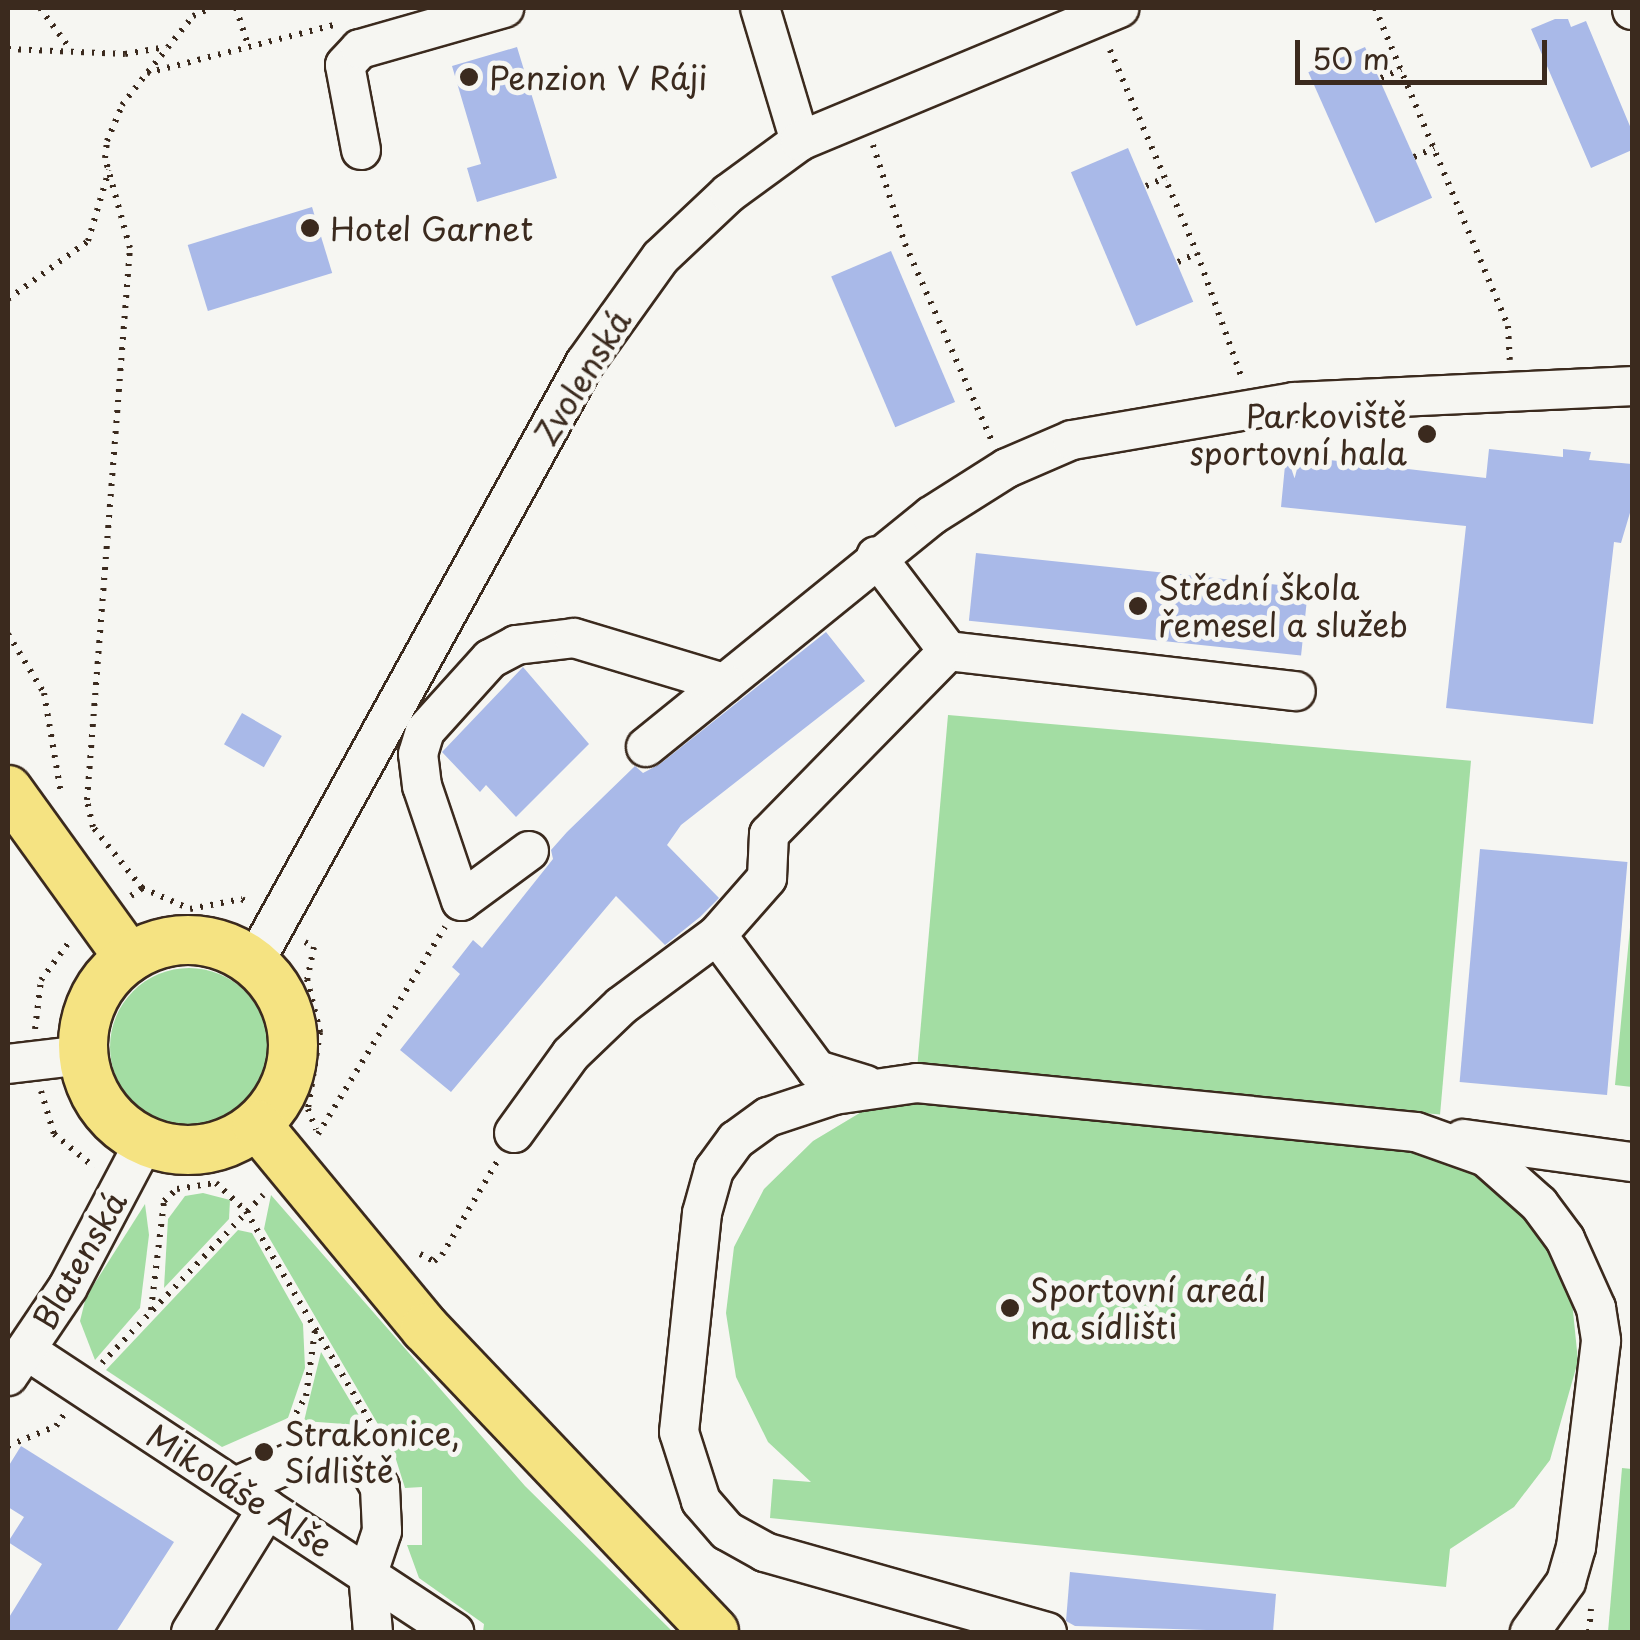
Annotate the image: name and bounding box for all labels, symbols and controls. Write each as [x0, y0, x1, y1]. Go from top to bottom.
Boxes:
scale bar [1300, 20, 1552, 82]
text: 50 m [1312, 35, 1390, 80]
place label: Penzion V Ráji [489, 58, 708, 96]
marker: Penzion V Ráji [458, 66, 480, 88]
place label: Hotel Garnet [330, 209, 532, 247]
marker: Hotel Garnet [299, 217, 321, 239]
street label: Zvolenská [526, 303, 638, 451]
place label: Parkoviště sportovní hala [1187, 397, 1407, 472]
marker: Parkoviště sportovní hala [1416, 423, 1438, 445]
place label: Střední škola řemesel a služeb [1158, 569, 1410, 644]
marker: Střední škola řemesel a služeb [1127, 595, 1149, 617]
street label: Blatenská [24, 1184, 134, 1336]
place label: Sportovní areál na sídlišti [1030, 1271, 1267, 1346]
marker: Sportovní areál na sídlišti [999, 1297, 1021, 1319]
place label: Strakonice, Sídliště [284, 1415, 460, 1490]
street label: Mikoláše Alše [140, 1416, 340, 1564]
marker: Strakonice, Sídliště [253, 1441, 275, 1463]

